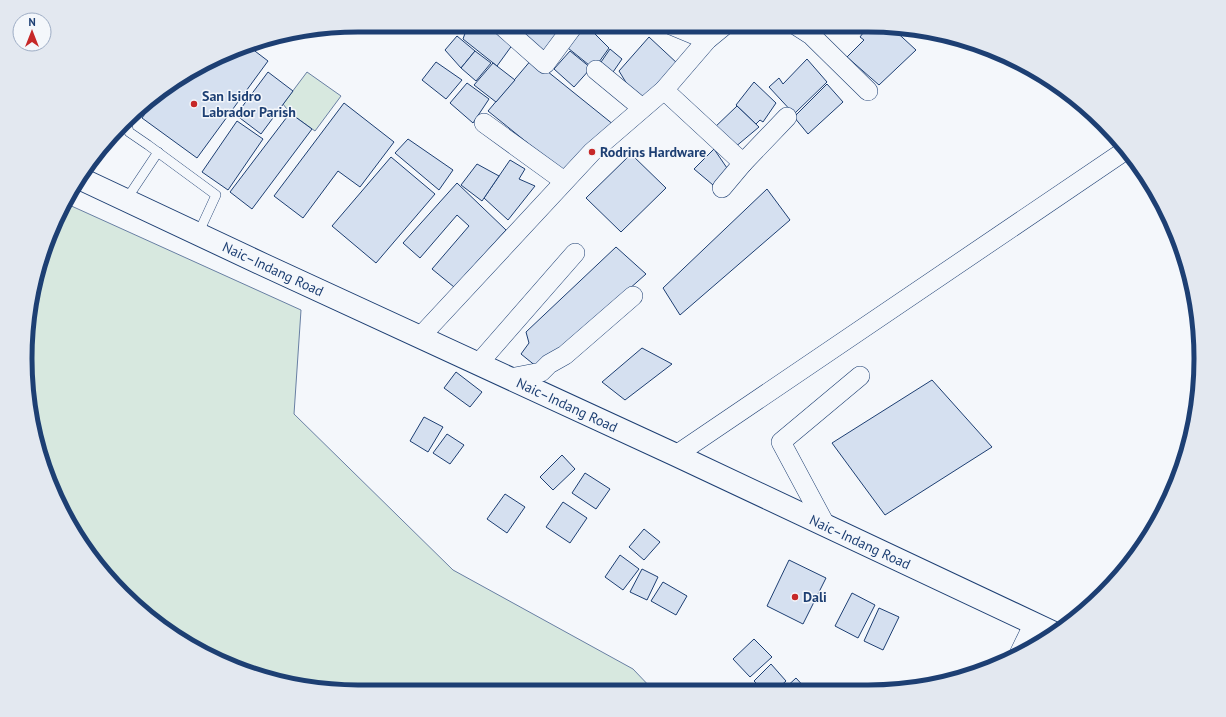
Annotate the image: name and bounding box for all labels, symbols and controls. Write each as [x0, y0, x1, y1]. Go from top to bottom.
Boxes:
north arrow [12, 12, 52, 52]
text: N [28, 15, 36, 29]
place label: San Isidro Labrador Parish [202, 87, 296, 121]
marker: San Isidro Labrador Parish [189, 99, 199, 109]
place label: Rodrins Hardware [600, 143, 706, 161]
marker: Rodrins Hardware [587, 147, 597, 157]
street label: Naic–Indang Road [219, 238, 327, 300]
street label: Naic–Indang Road [513, 374, 621, 436]
street label: Naic–Indang Road [806, 511, 914, 573]
place label: Dali [803, 588, 827, 606]
marker: Dali [790, 592, 800, 602]

